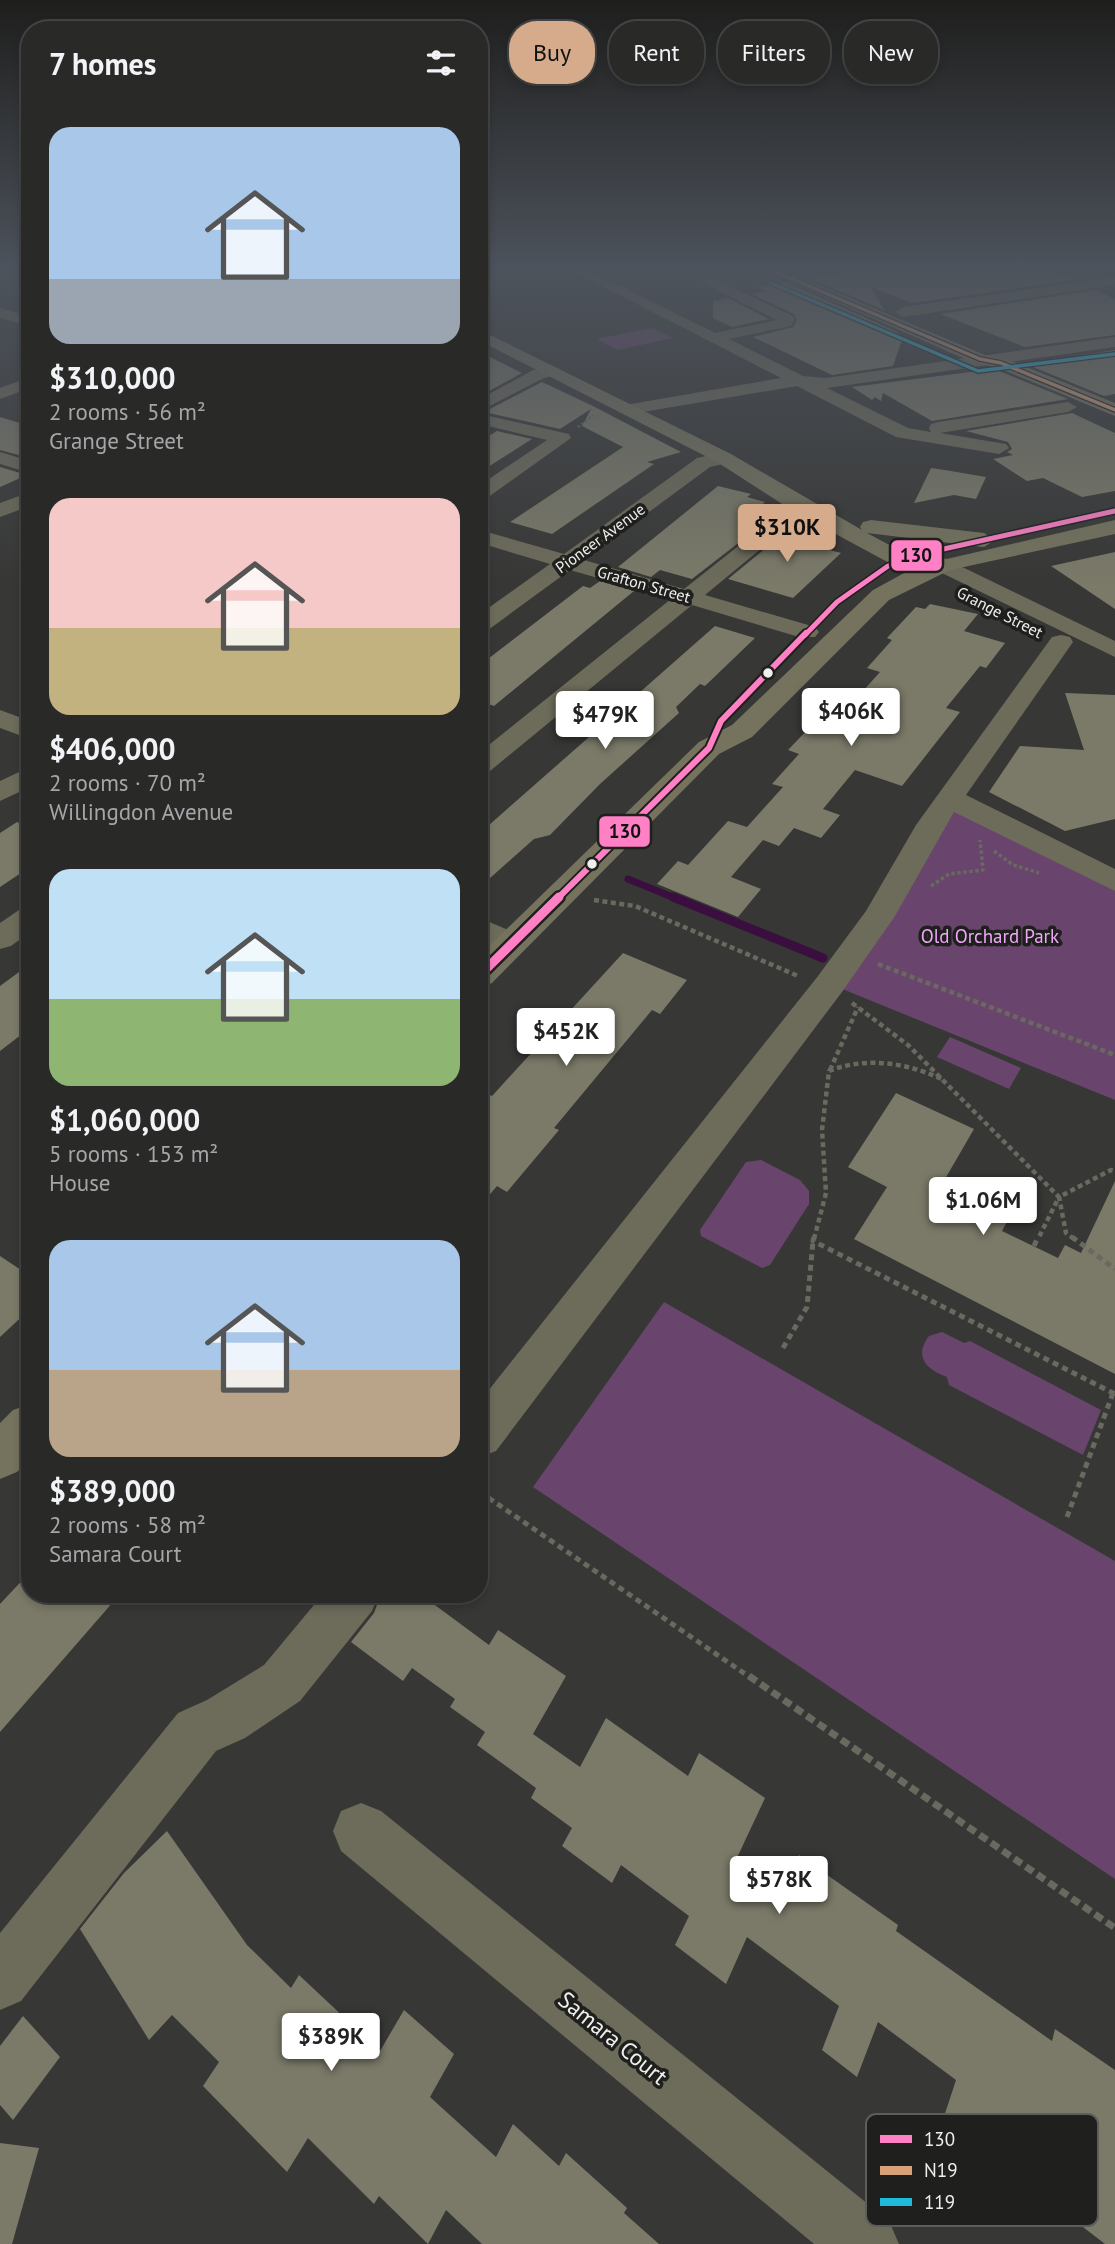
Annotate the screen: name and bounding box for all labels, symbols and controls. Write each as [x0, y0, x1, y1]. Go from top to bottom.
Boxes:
chip: Buy [509, 21, 595, 84]
chip: Rent [609, 21, 704, 84]
chip: Filters [718, 21, 830, 84]
chip: New [844, 21, 938, 84]
text: 7 homes [49, 44, 157, 83]
icon: filters [422, 44, 460, 82]
icon: home [192, 172, 318, 298]
text: $310,000 [49, 358, 176, 397]
text: 2 rooms · 56 m² [49, 397, 206, 426]
text: Grange Street [49, 426, 184, 455]
street label: Pioneer Avenue [551, 499, 649, 577]
pin: $310K [738, 504, 836, 564]
text: $310K [754, 512, 820, 541]
line badge: 130 [890, 539, 943, 572]
icon: home [192, 543, 318, 669]
text: 130 [900, 543, 932, 567]
street label: Grafton Street [595, 561, 693, 607]
street label: Grange Street [954, 582, 1047, 642]
unlabelled marker [761, 666, 775, 680]
pin: $406K [802, 688, 900, 748]
pin: $479K [556, 692, 654, 751]
text: $406K [818, 696, 884, 725]
text: $479K [572, 699, 638, 728]
text: $406,000 [49, 729, 176, 768]
text: 2 rooms · 70 m² [49, 768, 206, 797]
text: Willingdon Avenue [49, 797, 233, 826]
line badge: 130 [598, 815, 651, 848]
text: 130 [609, 819, 641, 843]
unlabelled marker [585, 857, 599, 871]
icon: home [192, 914, 318, 1040]
park label: Old Orchard Park [921, 924, 1059, 948]
pin: $452K [517, 1009, 615, 1068]
text: $452K [533, 1016, 599, 1045]
text: $1,060,000 [49, 1100, 200, 1139]
text: 5 rooms · 153 m² [49, 1139, 218, 1168]
text: House [49, 1168, 111, 1197]
pin: $1.06M [926, 1178, 1040, 1237]
text: $1.06M [945, 1185, 1021, 1214]
icon: home [192, 1285, 318, 1411]
text: $389,000 [49, 1471, 176, 1510]
text: 2 rooms · 58 m² [49, 1510, 206, 1539]
text: Samara Court [49, 1539, 181, 1568]
pin: $578K [730, 1856, 828, 1916]
text: $578K [746, 1864, 812, 1893]
street label: Samara Court [553, 1985, 674, 2091]
pin: $389K [282, 2014, 380, 2073]
text: $389K [298, 2021, 364, 2050]
legend [866, 2114, 1098, 2226]
text: 130 [924, 2127, 955, 2151]
text: N19 [924, 2158, 958, 2182]
text: 119 [924, 2190, 955, 2214]

